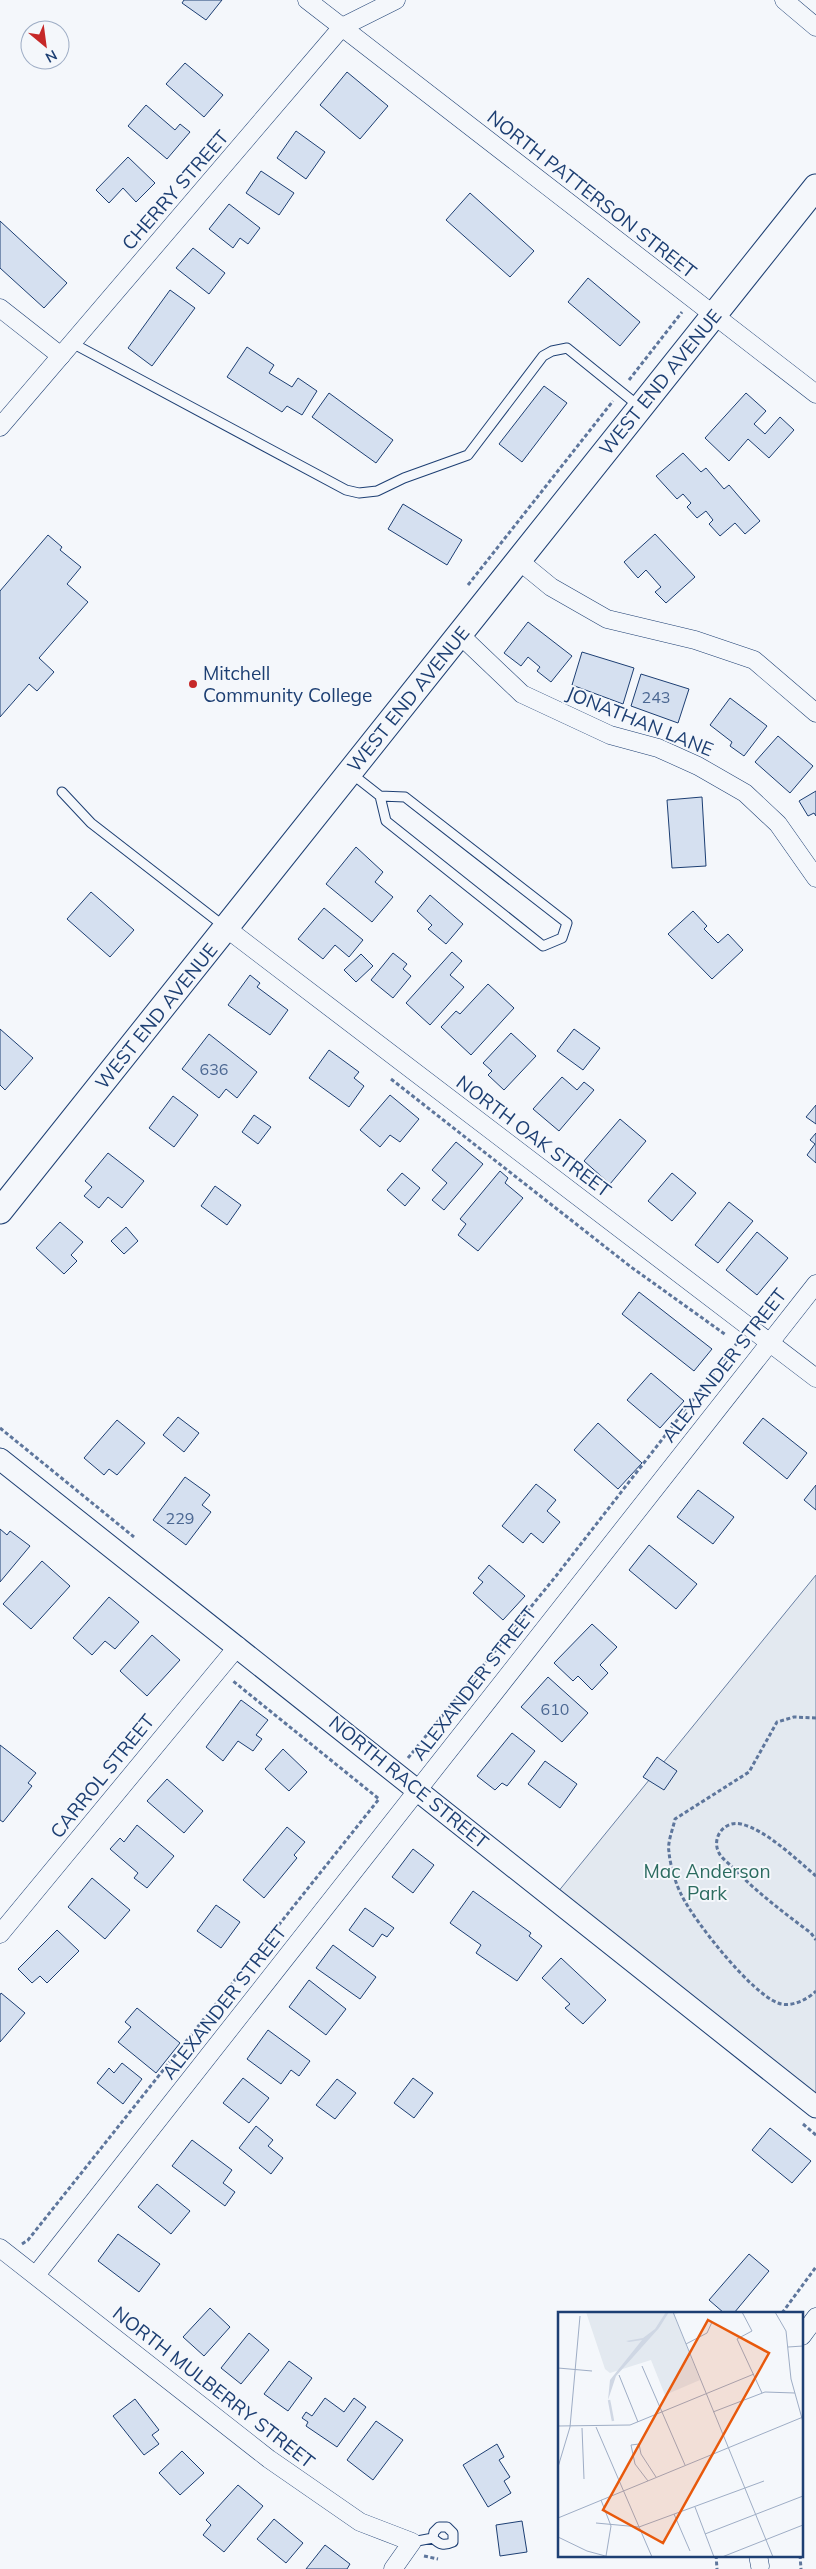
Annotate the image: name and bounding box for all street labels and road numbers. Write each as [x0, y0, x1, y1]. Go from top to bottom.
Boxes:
street label: NORTH PATTERSON STREET [483, 105, 702, 284]
street label: CHERRY STREET [116, 125, 234, 255]
street label: WEST END AVENUE [594, 304, 726, 460]
street label: WEST END AVENUE [342, 621, 474, 777]
street label: JONATHAN LANE [563, 681, 717, 761]
street label: WEST END AVENUE [90, 938, 222, 1094]
street label: NORTH OAK STREET [452, 1070, 617, 1202]
street label: ALEXANDER STREET [656, 1283, 792, 1447]
street label: ALEXANDER STREET [406, 1601, 542, 1765]
street label: CARROL STREET [45, 1709, 160, 1843]
street label: NORTH RACE STREET [324, 1710, 494, 1854]
street label: ALEXANDER STREET [156, 1920, 292, 2084]
street label: NORTH MULBERRY STREET [108, 2301, 320, 2474]

